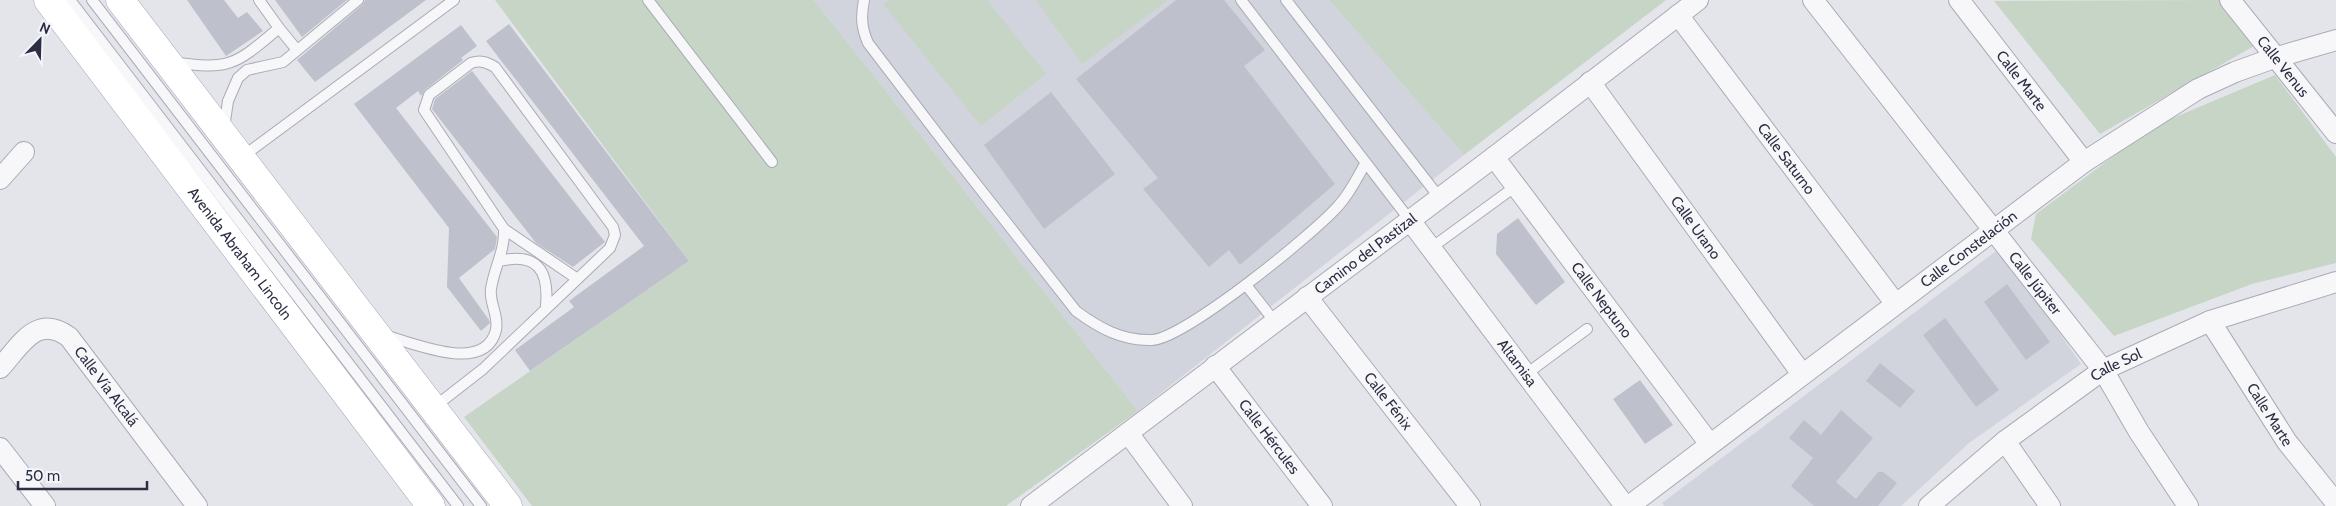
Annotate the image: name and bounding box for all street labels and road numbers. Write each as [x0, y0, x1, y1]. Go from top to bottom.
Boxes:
street label: Calle Venus [2253, 32, 2313, 101]
street label: Calle Marte [1992, 47, 2050, 115]
street label: Calle Saturno [1754, 120, 1819, 198]
street label: Avenida Abraham Lincoln [184, 184, 296, 323]
street label: Calle Urano [1667, 193, 1725, 263]
street label: Calle Constelación [1917, 207, 2021, 291]
street label: Camino del Pastizal [1311, 209, 1421, 298]
street label: Calle Júpiter [2005, 248, 2065, 319]
street label: Calle Neptuno [1567, 259, 1636, 342]
street label: Altamisa [1494, 336, 1541, 391]
street label: Calle Vía Alcalá [70, 343, 143, 430]
street label: Calle Sol [2087, 344, 2145, 385]
street label: Calle Fénix [1360, 369, 1416, 433]
street label: Calle Marte [2243, 380, 2296, 450]
street label: Calle Hércules [1235, 396, 1303, 478]

